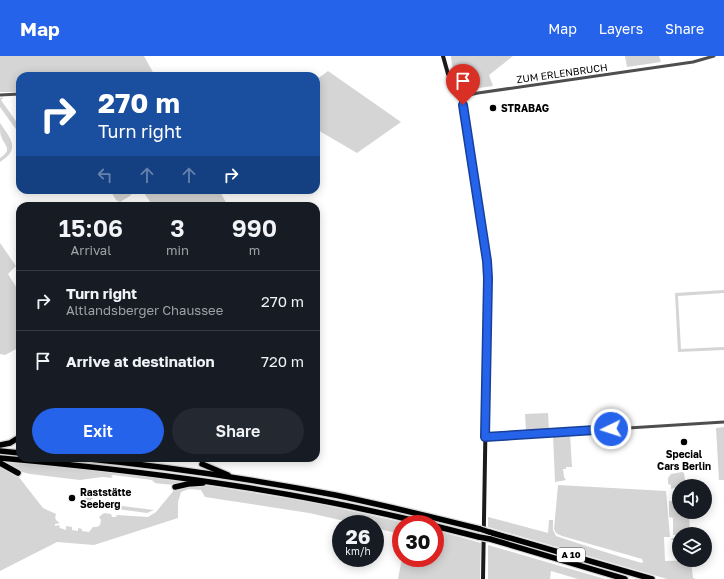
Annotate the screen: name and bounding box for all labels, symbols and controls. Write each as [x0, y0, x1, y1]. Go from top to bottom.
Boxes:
text: Map [20, 17, 60, 40]
text: Map [548, 20, 577, 37]
text: Layers [599, 20, 643, 37]
text: Share [665, 20, 704, 37]
street label: ZUM ERLENBRUCH [516, 61, 608, 85]
pin [446, 64, 480, 105]
icon: arrive [452, 70, 474, 92]
text: 270 m [98, 86, 180, 119]
icon: right [32, 88, 84, 140]
place label: STRABAG [501, 102, 549, 114]
marker: STRABAG [488, 103, 498, 113]
text: Turn right [98, 120, 182, 142]
icon: left [94, 164, 116, 186]
icon: ahead [136, 164, 158, 186]
icon: ahead [178, 164, 200, 186]
icon: right [220, 164, 242, 186]
text: 15:06 [59, 213, 123, 242]
text: 3 [170, 213, 185, 242]
text: 990 [232, 213, 277, 242]
text: Arrival [71, 242, 111, 258]
text: min [166, 242, 189, 258]
text: m [249, 242, 260, 258]
text: Turn right [66, 284, 137, 302]
icon: right [32, 290, 54, 312]
text: 270 m [261, 292, 304, 310]
text: Altlandsberger Chaussee [66, 302, 223, 318]
icon: arrive [32, 350, 54, 372]
text: Arrive at destination [66, 352, 215, 370]
text: 720 m [261, 352, 304, 370]
button: Exit [32, 408, 164, 454]
button: Share [172, 408, 304, 454]
position arrow [590, 408, 632, 450]
marker: Special Cars Berlin [679, 437, 689, 447]
place label: Special Cars Berlin [657, 448, 711, 472]
map controls [672, 479, 712, 567]
button: sound [672, 479, 712, 519]
place label: Raststätte Seeberg [80, 486, 131, 510]
marker: Raststätte Seeberg [67, 493, 77, 503]
speed limit sign: 30 [392, 515, 444, 567]
text: 26 [346, 524, 370, 548]
button: layers [672, 527, 712, 567]
text: km/h [345, 545, 371, 557]
road number: A 10 [557, 548, 585, 562]

